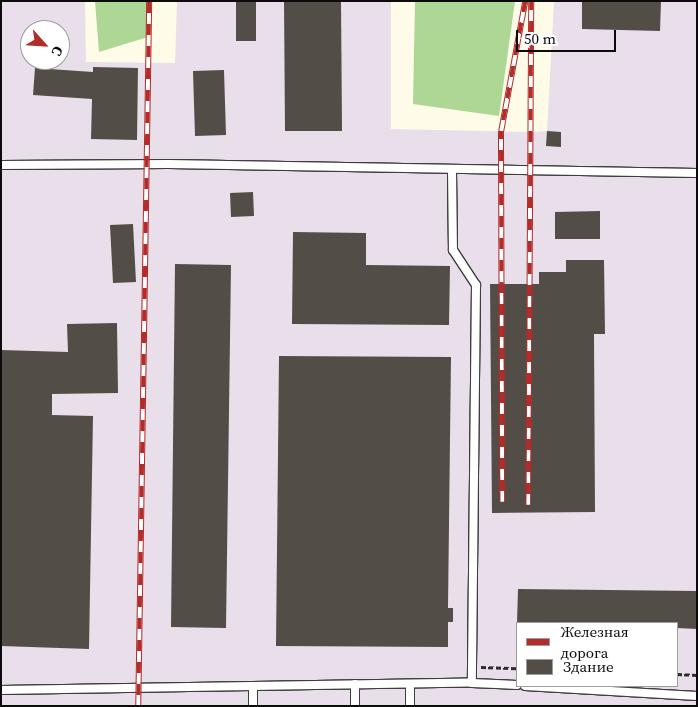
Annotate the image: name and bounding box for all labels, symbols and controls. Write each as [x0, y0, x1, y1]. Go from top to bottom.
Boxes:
north arrow [20, 20, 70, 70]
scale bar [518, 20, 618, 52]
text: 50 m [524, 28, 556, 49]
text: С [47, 43, 68, 59]
text: Железная дорога [560, 621, 629, 663]
legend [516, 622, 678, 687]
text: Здание [563, 656, 614, 677]

